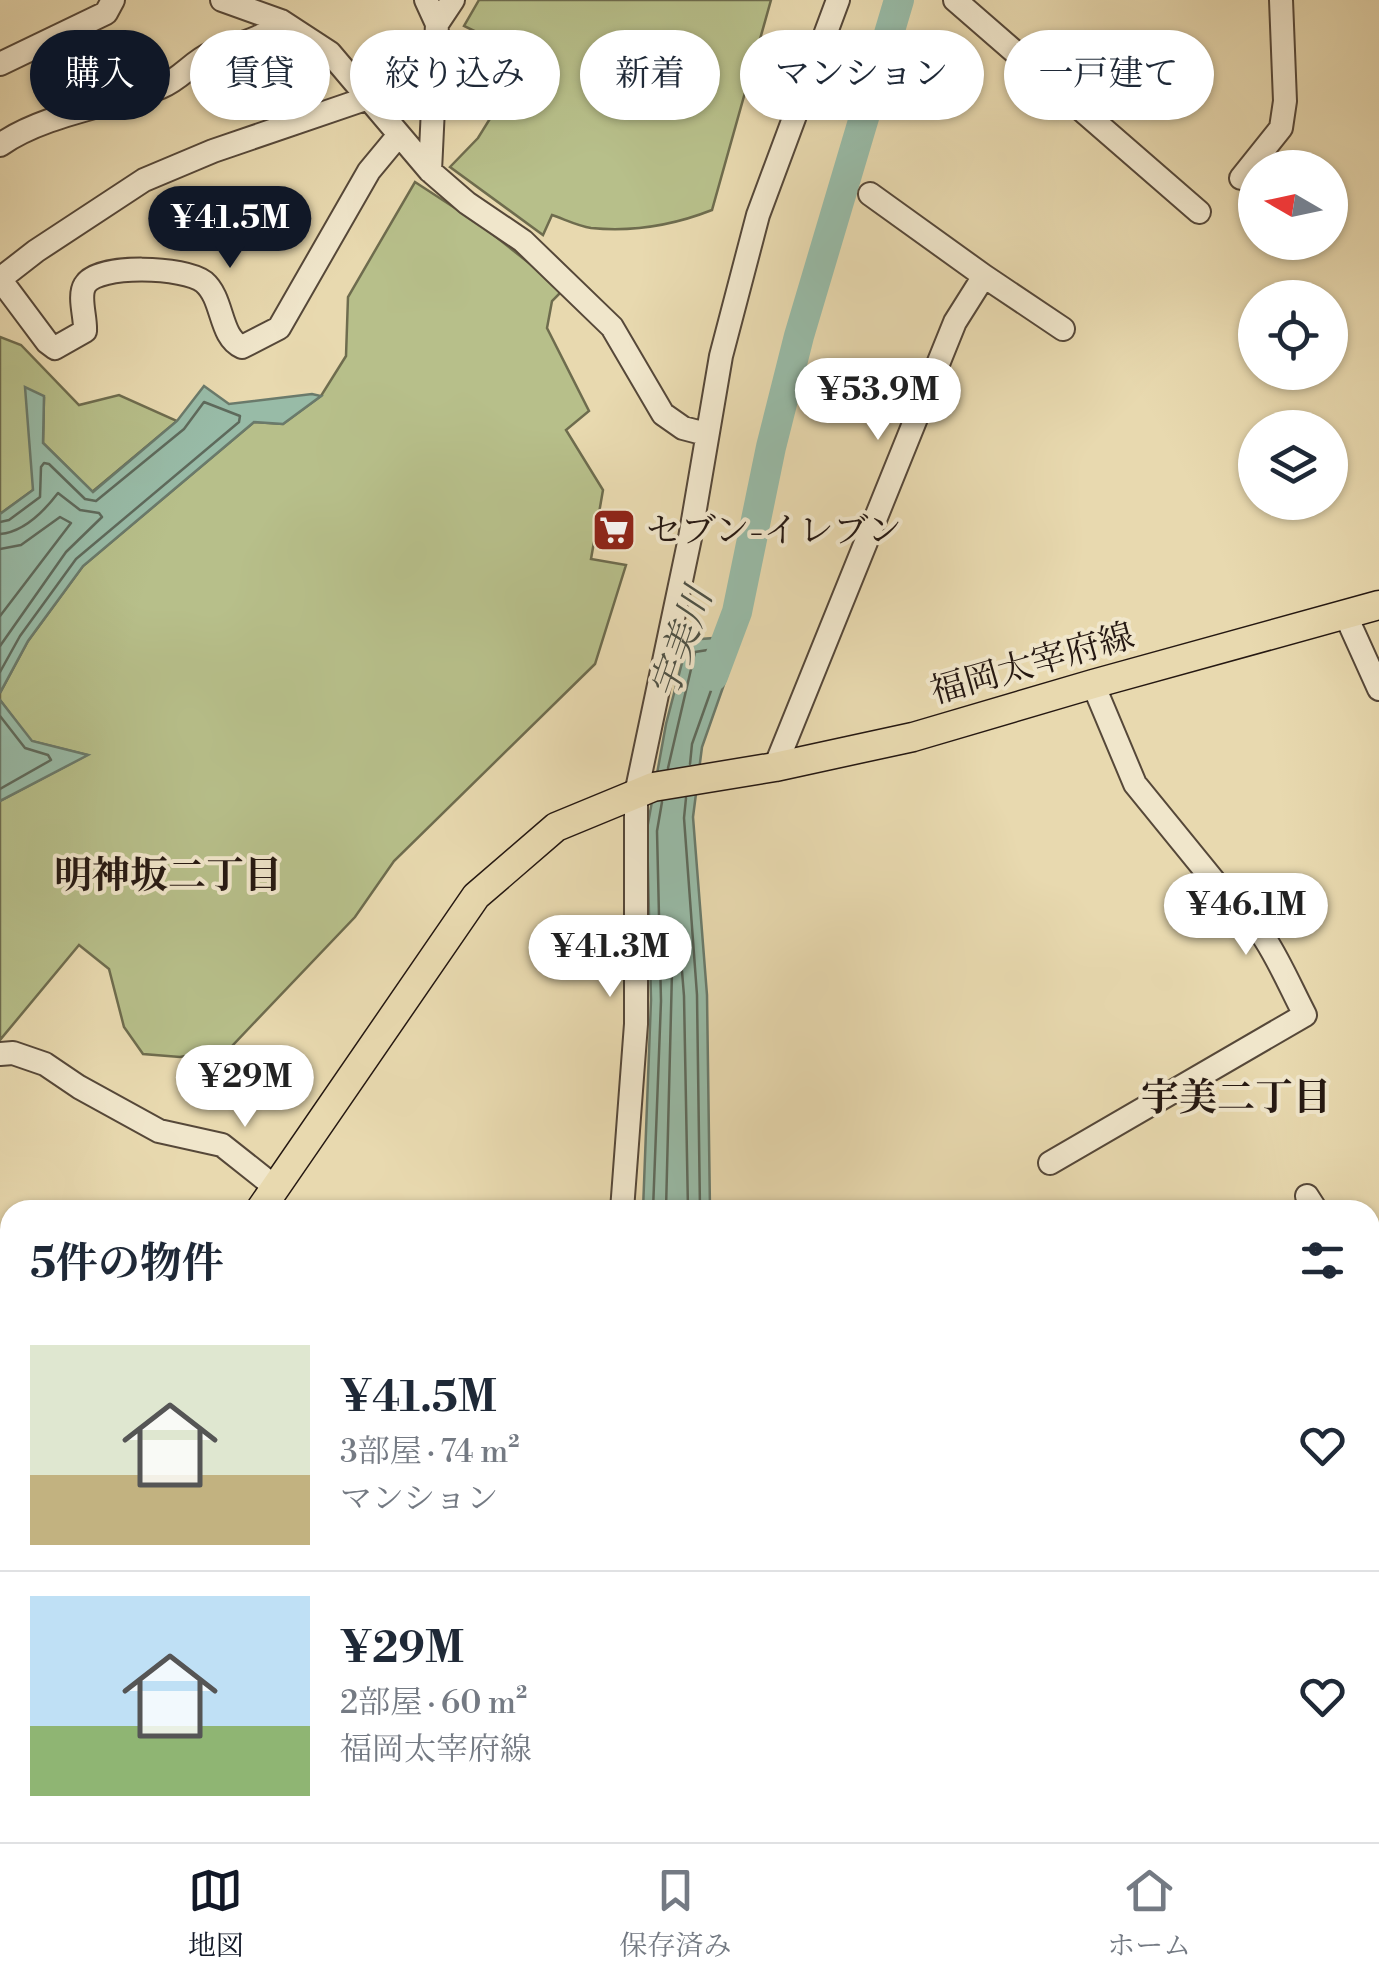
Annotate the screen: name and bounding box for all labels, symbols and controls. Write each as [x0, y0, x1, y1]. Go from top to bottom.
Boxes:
chip: 購入 [30, 30, 170, 120]
chip: 賃貸 [190, 30, 330, 120]
chip: 絞り込み [350, 30, 560, 120]
chip: 新着 [580, 30, 720, 120]
chip: マンション [740, 30, 984, 120]
chip: 一戸建て [1004, 30, 1214, 120]
north arrow [1238, 150, 1348, 260]
map controls [1238, 150, 1348, 520]
pin: ¥41.5M [149, 186, 311, 271]
text: ¥41.5M [170, 198, 290, 238]
button: locate [1238, 280, 1348, 390]
pin: ¥53.9M [797, 358, 959, 443]
text: ¥53.9M [817, 370, 939, 410]
button: layers [1238, 410, 1348, 520]
supermarket icon: セブン-イレブン [591, 507, 637, 553]
place label: セブン-イレブン [646, 510, 902, 553]
water label: 宇美川 [642, 578, 724, 705]
street label: 福岡太宰府線 [926, 615, 1139, 714]
district label: 明神坂二丁目 [54, 853, 282, 900]
pin: ¥46.1M [1165, 873, 1327, 958]
text: ¥46.1M [1186, 885, 1306, 925]
pin: ¥41.3M [529, 915, 691, 1000]
text: ¥41.3M [551, 927, 669, 967]
pin: ¥29M [186, 1045, 304, 1130]
text: ¥29M [198, 1057, 292, 1097]
district label: 宇美二丁目 [1141, 1075, 1331, 1122]
icon: filters [1295, 1233, 1350, 1288]
text: 5件の物件 [30, 1238, 224, 1291]
text: ¥41.5M [340, 1372, 497, 1425]
icon: home [110, 1385, 230, 1505]
icon: heart [1295, 1418, 1350, 1473]
text: 3部屋 · 74 m² [340, 1432, 519, 1472]
text: マンション [340, 1479, 499, 1519]
text: ¥29M [340, 1623, 464, 1676]
icon: home [110, 1636, 230, 1756]
icon: heart [1295, 1669, 1350, 1724]
text: 2部屋 · 60 m² [340, 1683, 527, 1723]
text: 福岡太宰府線 [340, 1730, 532, 1770]
tab: 地図 [188, 1863, 244, 1964]
tab: 保存済み [619, 1863, 731, 1964]
tab: ホーム [1107, 1863, 1191, 1964]

